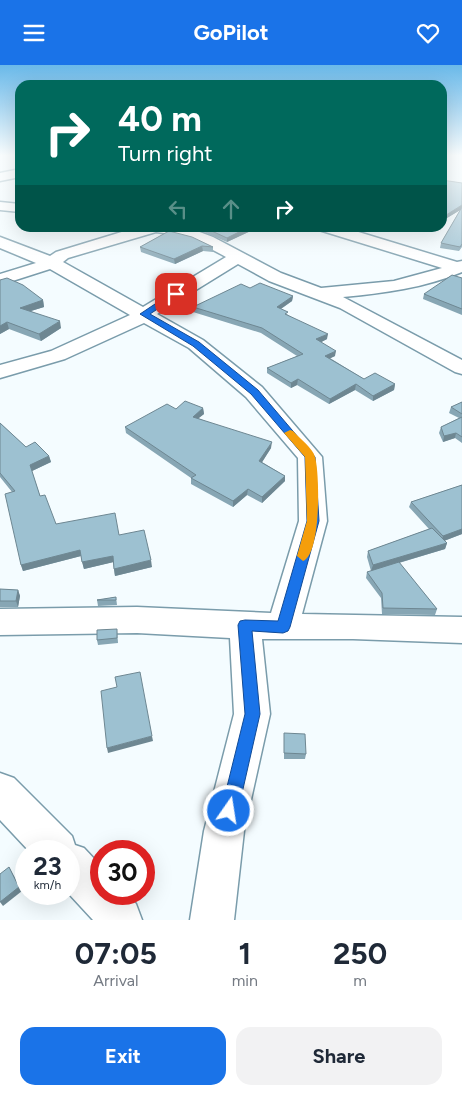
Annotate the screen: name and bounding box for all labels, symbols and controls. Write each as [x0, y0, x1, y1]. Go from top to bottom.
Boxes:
icon: menu [20, 19, 48, 47]
text: GoPilot [193, 19, 269, 46]
icon: heart [414, 19, 442, 47]
text: 40 m [118, 98, 202, 140]
icon: right [35, 100, 100, 165]
text: Turn right [118, 140, 213, 167]
icon: left [164, 195, 192, 223]
icon: ahead [217, 195, 245, 223]
icon: right [270, 195, 298, 223]
pin [155, 273, 197, 315]
icon: arrive [162, 280, 190, 308]
position arrow [202, 784, 254, 836]
speed limit sign: 30 [90, 840, 155, 905]
text: 23 [33, 851, 62, 881]
text: km/h [34, 878, 61, 892]
text: 07:05 [75, 935, 157, 972]
text: 1 [239, 935, 251, 972]
text: 250 [333, 935, 387, 972]
text: Arrival [93, 971, 138, 990]
text: min [232, 971, 258, 990]
text: m [353, 971, 367, 990]
button: Exit [20, 1027, 226, 1085]
button: Share [236, 1027, 442, 1085]

